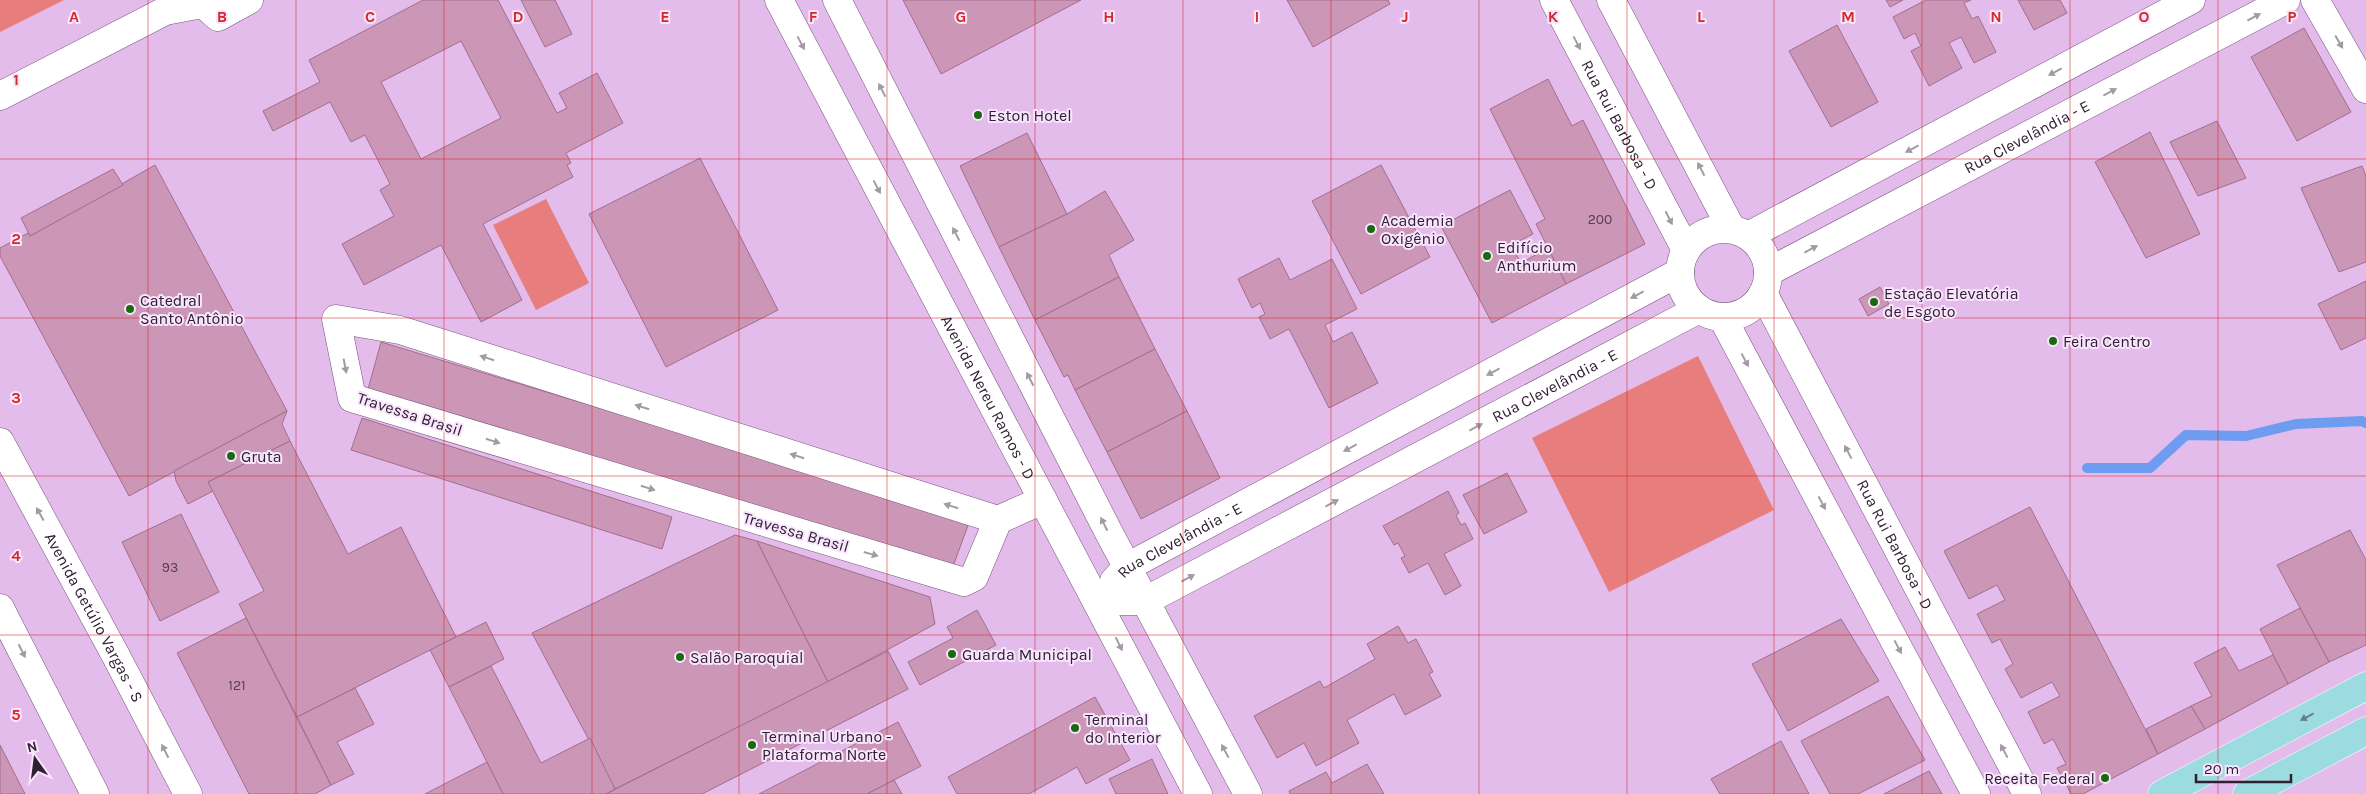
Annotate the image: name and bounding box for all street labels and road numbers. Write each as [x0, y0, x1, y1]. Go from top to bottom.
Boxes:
street label: Rua Rui Barbosa - D [1578, 57, 1662, 193]
street label: Rua Clevelândia - E [1961, 95, 2093, 177]
street label: Avenida Nereu Ramos - D [937, 312, 1040, 482]
street label: Rua Clevelândia - E [1489, 344, 1621, 426]
street label: Travessa Brasil [355, 388, 465, 440]
street label: Rua Rui Barbosa - D [1853, 476, 1937, 612]
street label: Rua Clevelândia - E [1113, 498, 1245, 581]
street label: Travessa Brasil [741, 508, 851, 556]
street label: Avenida Getúlio Vargas - S [41, 529, 148, 705]

